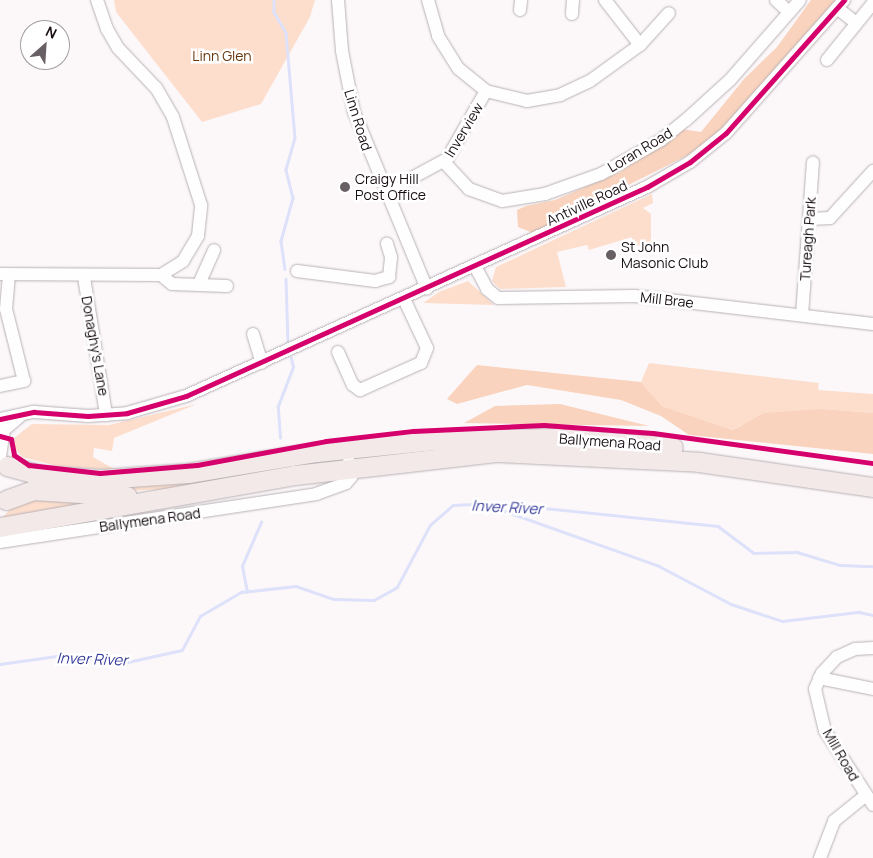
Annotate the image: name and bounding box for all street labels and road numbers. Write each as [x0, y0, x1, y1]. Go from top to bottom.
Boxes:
street label: Linn Road [341, 87, 375, 153]
street label: Inverview [441, 100, 487, 160]
street label: Loran Road [605, 124, 675, 176]
street label: Antiville Road [544, 177, 630, 229]
street label: Tureagh Park [797, 197, 819, 281]
street label: Mill Brae [639, 289, 695, 311]
street label: Donaghy's Lane [78, 295, 112, 397]
street label: Ballymena Road [558, 430, 662, 454]
street label: Ballymena Road [98, 505, 202, 535]
street label: Mill Road [819, 726, 863, 784]

